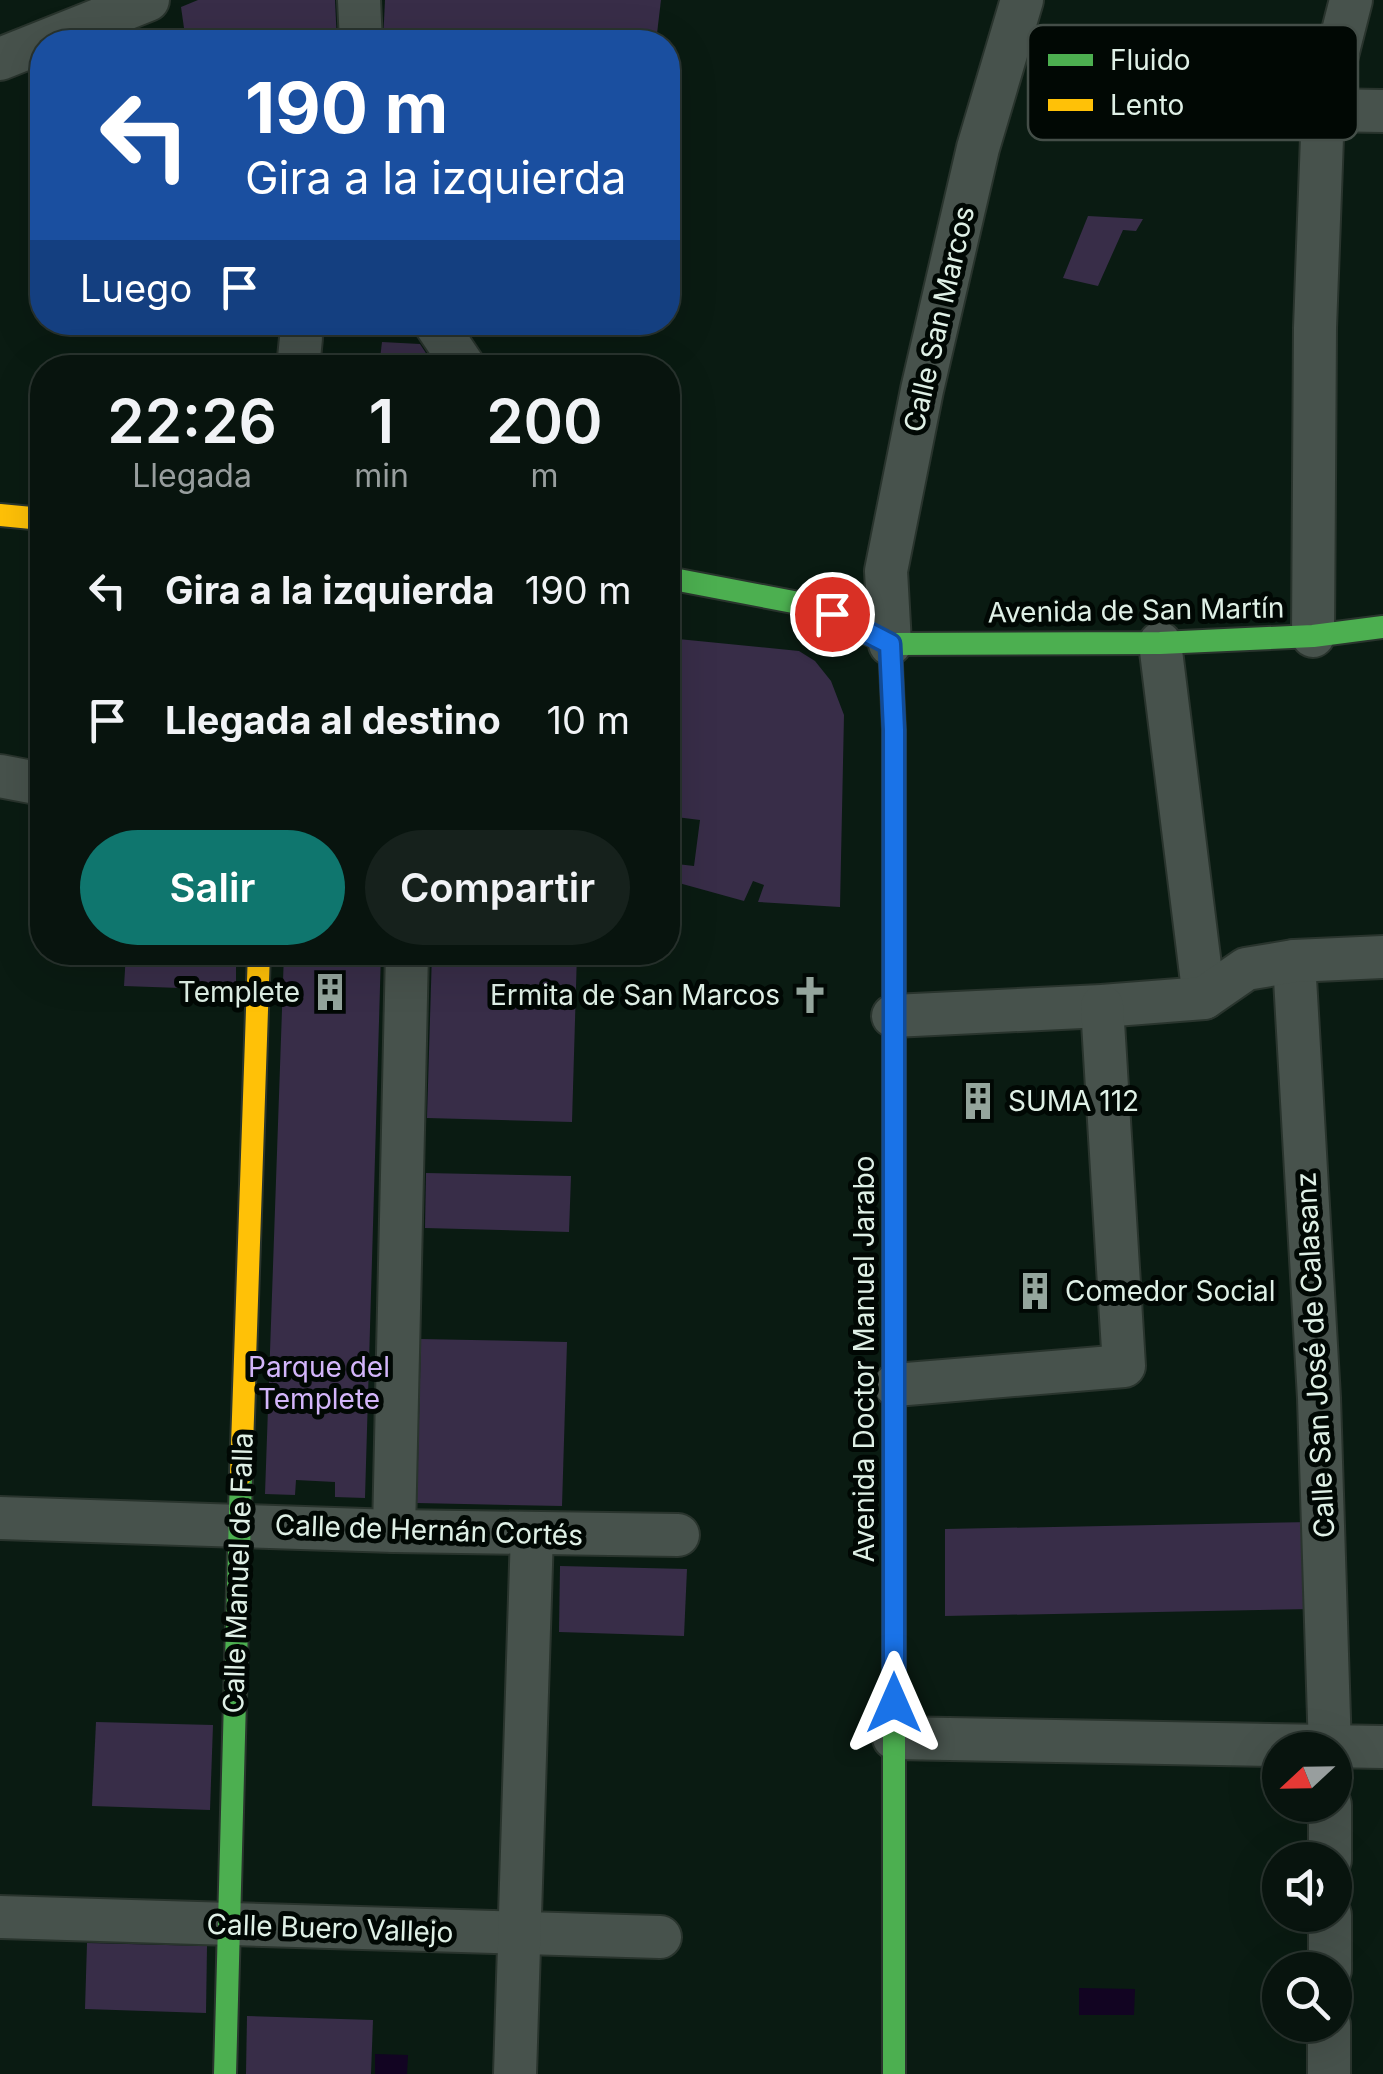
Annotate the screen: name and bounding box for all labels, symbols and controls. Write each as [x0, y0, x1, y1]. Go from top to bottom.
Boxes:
legend [1028, 25, 1358, 140]
text: Fluido [1110, 43, 1191, 77]
text: 190 m [245, 65, 448, 150]
icon: left [80, 70, 210, 200]
text: Lento [1110, 88, 1184, 122]
text: Gira a la izquierda [245, 150, 627, 205]
street label: Calle San Marcos [896, 203, 982, 435]
icon: arrive [212, 260, 267, 315]
text: Luego [80, 265, 192, 311]
text: 22:26 [107, 385, 277, 457]
text: 1 [369, 385, 394, 457]
text: 200 [486, 385, 603, 457]
text: Llegada [132, 456, 252, 495]
text: min [354, 456, 409, 495]
text: m [530, 456, 558, 495]
icon: left [80, 563, 135, 618]
text: Gira a la izquierda [165, 567, 495, 613]
text: 190 m [525, 567, 632, 613]
pin [790, 572, 875, 657]
icon: arrive [805, 587, 860, 642]
street label: Avenida de San Martín [987, 590, 1285, 630]
icon: arrive [80, 693, 135, 748]
text: Llegada al destino [165, 697, 501, 743]
text: 10 m [547, 697, 630, 743]
button: Salir [80, 830, 345, 945]
button: Compartir [365, 830, 630, 945]
building icon: Templete [309, 971, 351, 1013]
church icon: Ermita de San Marcos [789, 974, 831, 1016]
place label: Templete [178, 975, 300, 1009]
place label: Ermita de San Marcos [490, 978, 780, 1012]
building icon: SUMA 112 [957, 1080, 999, 1122]
place label: SUMA 112 [1008, 1084, 1139, 1118]
street label: Avenida Doctor Manuel Jarabo [847, 1155, 881, 1563]
street label: Calle San José de Calasanz [1288, 1171, 1342, 1539]
building icon: Comedor Social [1014, 1270, 1056, 1312]
place label: Comedor Social [1065, 1274, 1275, 1308]
park label: Parque del Templete [248, 1350, 390, 1416]
street label: Calle Manuel de Falla [216, 1432, 260, 1714]
street label: Calle de Hernán Cortés [274, 1508, 584, 1552]
position arrow [842, 1651, 946, 1755]
north arrow [1262, 1732, 1352, 1822]
map controls [1262, 1732, 1352, 2042]
button: sound [1262, 1842, 1352, 1932]
street label: Calle Buero Vallejo [206, 1907, 454, 1949]
button: search [1262, 1952, 1352, 2042]

